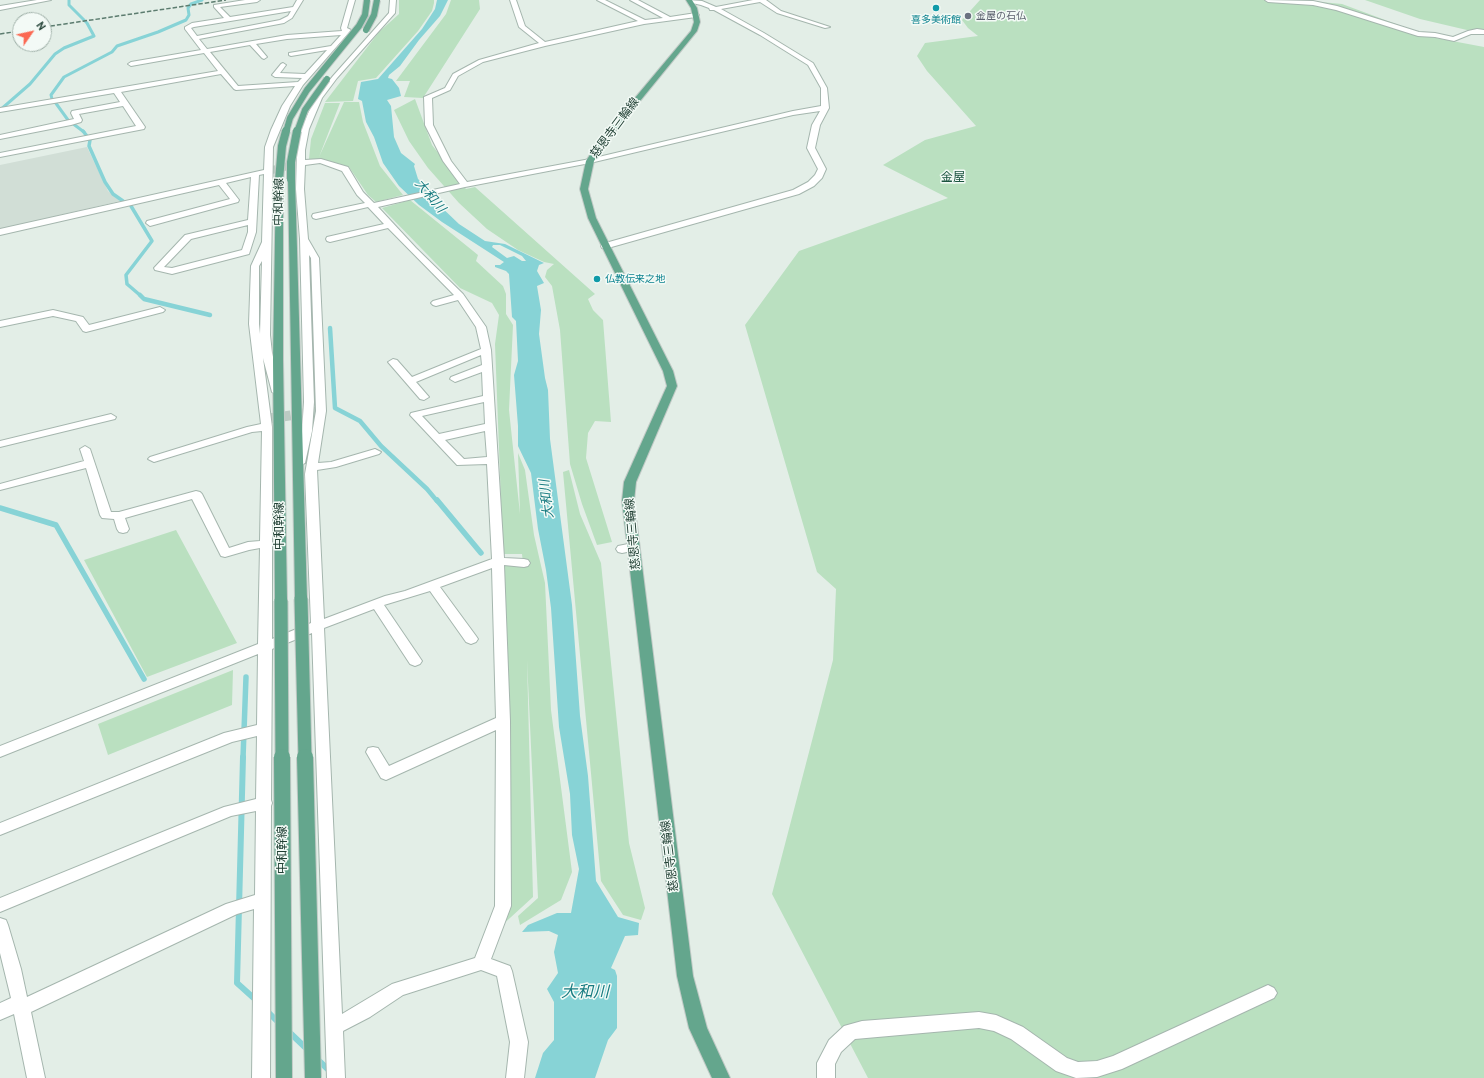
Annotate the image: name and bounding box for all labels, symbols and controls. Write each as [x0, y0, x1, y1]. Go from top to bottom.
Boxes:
marker: 喜多美術館 [931, 3, 941, 13]
place label: 金屋の石仏 [976, 10, 1026, 22]
marker: 金屋の石仏 [963, 11, 973, 21]
north arrow [12, 12, 52, 52]
place label: 喜多美術館 [911, 14, 961, 26]
text: N [33, 19, 49, 33]
street label: 慈恩寺三輪線 [588, 95, 642, 161]
district label: 金屋 [941, 171, 965, 185]
water label: 大和川 [411, 176, 449, 216]
street label: 中和幹線 [271, 178, 287, 226]
place label: 仏教伝来之地 [605, 273, 665, 285]
marker: 仏教伝来之地 [592, 274, 602, 284]
water label: 大和川 [537, 479, 557, 519]
street label: 慈恩寺三輪線 [623, 498, 643, 570]
street label: 中和幹線 [273, 502, 287, 550]
street label: 慈恩寺三輪線 [658, 819, 682, 893]
street label: 中和幹線 [276, 826, 290, 874]
water label: 大和川 [561, 982, 609, 1002]

